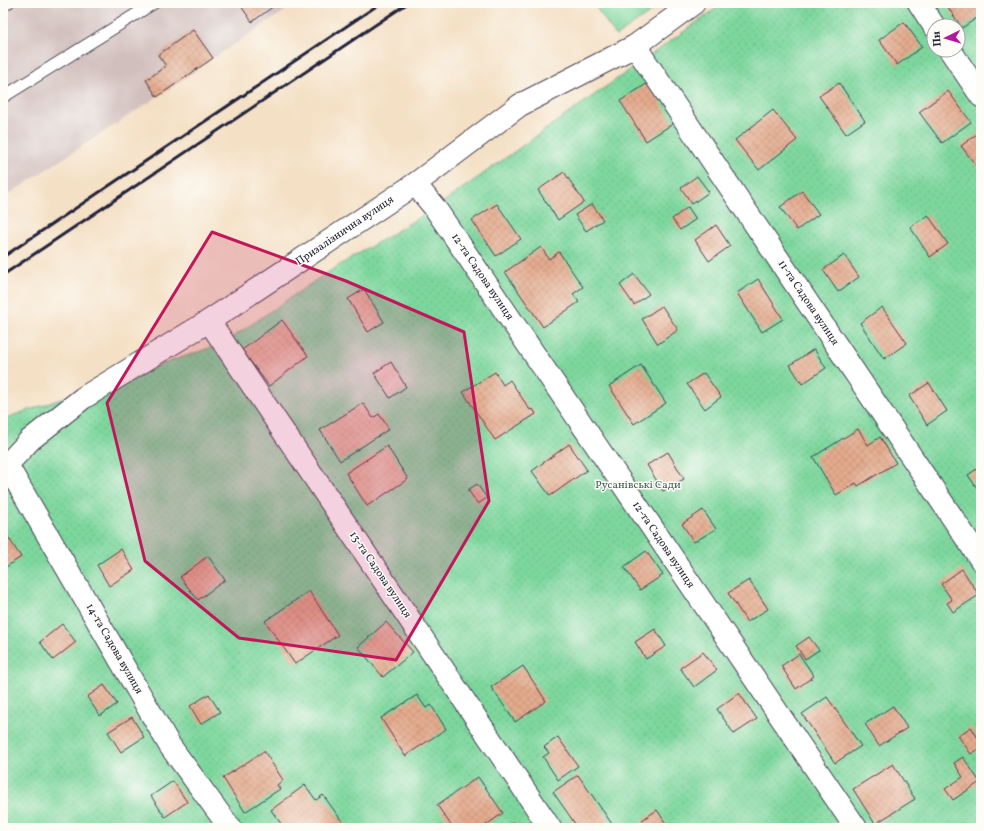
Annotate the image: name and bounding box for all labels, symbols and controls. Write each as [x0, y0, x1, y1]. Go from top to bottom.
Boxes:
north arrow [926, 18, 966, 58]
text: Пн [929, 30, 946, 47]
street label: Призалізнична вулиця [293, 192, 397, 269]
street label: 12-та Садова вулиця [447, 231, 517, 324]
street label: 11-та Садова вулиця [774, 257, 842, 349]
park label: Русанівські Сади [595, 478, 681, 493]
street label: 12-та Садова вулиця [628, 499, 698, 592]
street label: 13-та Садова вулиця [345, 529, 415, 621]
street label: 14-та Садова вулиця [82, 601, 146, 697]

